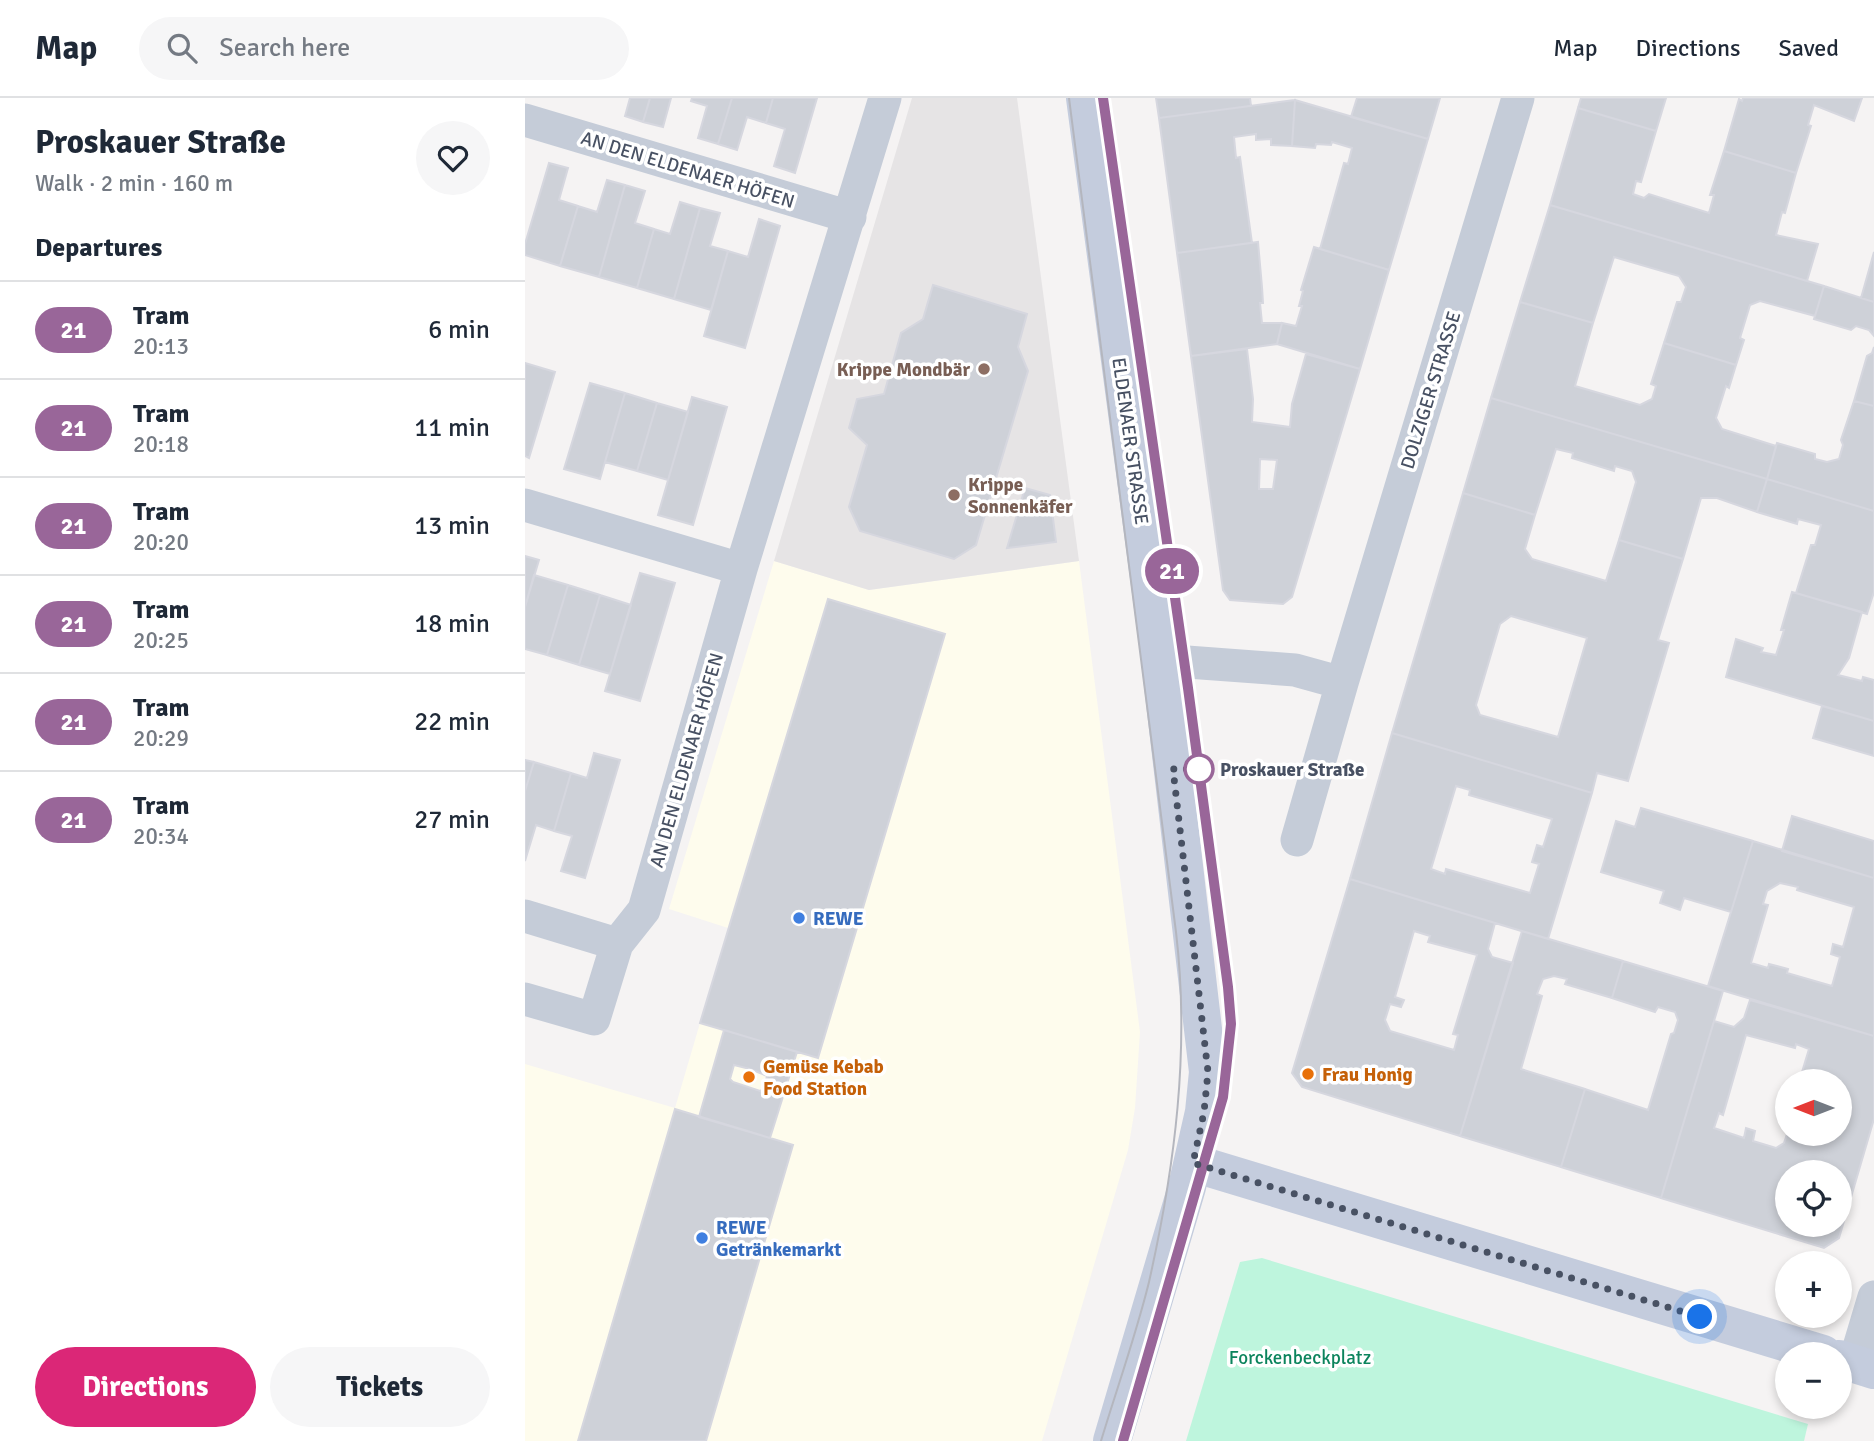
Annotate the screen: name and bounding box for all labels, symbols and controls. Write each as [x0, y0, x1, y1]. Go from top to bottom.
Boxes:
search box [139, 17, 629, 80]
text: Map [35, 28, 97, 69]
icon: search [163, 29, 201, 67]
text: Search here [219, 32, 350, 64]
text: Map [1553, 33, 1598, 63]
text: Directions [1636, 33, 1741, 63]
text: Saved [1779, 33, 1839, 63]
button: heart [416, 121, 490, 195]
text: Proskauer Straße [35, 122, 286, 163]
street label: AN DEN ELDENAER HÖFEN [578, 126, 797, 214]
text: Walk · 2 min · 160 m [35, 169, 233, 198]
text: Departures [35, 232, 162, 264]
text: Tram [133, 300, 190, 332]
street label: DOLZIGER STRASSE [1396, 309, 1466, 472]
text: 6 min [428, 314, 490, 346]
text: 21 [61, 315, 86, 345]
text: 20:13 [133, 332, 189, 361]
street label: ELDENAER STRASSE [1106, 356, 1154, 526]
place label: Krippe Mondbär [837, 358, 970, 382]
marker: Krippe Mondbär [976, 361, 992, 377]
text: Tram [133, 398, 190, 430]
text: 11 min [414, 412, 490, 444]
text: 21 [61, 413, 86, 443]
text: 20:18 [133, 430, 189, 459]
place label: Krippe Sonnenkäfer [968, 473, 1073, 519]
marker: Krippe Sonnenkäfer [946, 487, 962, 503]
text: Tram [133, 496, 190, 528]
text: 13 min [414, 510, 490, 542]
text: 21 [61, 511, 86, 541]
text: 20:20 [133, 528, 189, 557]
line badge: 21 [1141, 548, 1203, 594]
text: 21 [1159, 556, 1185, 586]
text: Tram [133, 594, 190, 626]
text: 18 min [414, 608, 490, 640]
text: 21 [61, 609, 86, 639]
text: 20:25 [133, 626, 189, 655]
street label: AN DEN ELDENAER HÖFEN [645, 650, 729, 870]
text: Tram [133, 692, 190, 724]
text: 22 min [414, 706, 490, 738]
text: 21 [61, 707, 86, 737]
text: 20:29 [133, 724, 189, 753]
marker: Proskauer Straße [1184, 754, 1214, 784]
place label: Proskauer Straße [1220, 758, 1365, 782]
text: Tram [133, 790, 190, 822]
text: 27 min [414, 804, 490, 836]
text: 21 [61, 805, 86, 835]
text: 20:34 [133, 822, 189, 851]
place label: REWE [813, 907, 864, 931]
marker: REWE [791, 910, 807, 926]
place label: Gemüse Kebab Food Station [763, 1055, 884, 1101]
place label: Frau Honig [1322, 1063, 1413, 1087]
marker: Frau Honig [1300, 1066, 1316, 1082]
marker: Gemüse Kebab Food Station [741, 1069, 757, 1085]
north arrow [1775, 1069, 1851, 1146]
map controls [1775, 1069, 1852, 1419]
button: locate [1775, 1160, 1852, 1237]
place label: REWE Getränkemarkt [716, 1216, 841, 1262]
marker: REWE Getränkemarkt [694, 1230, 710, 1246]
button: + [1775, 1251, 1852, 1328]
your location [1682, 1299, 1717, 1334]
button: − [1775, 1342, 1852, 1419]
park label: Forckenbeckplatz [1229, 1346, 1371, 1370]
button: Directions [35, 1347, 256, 1427]
button: Tickets [270, 1347, 490, 1427]

